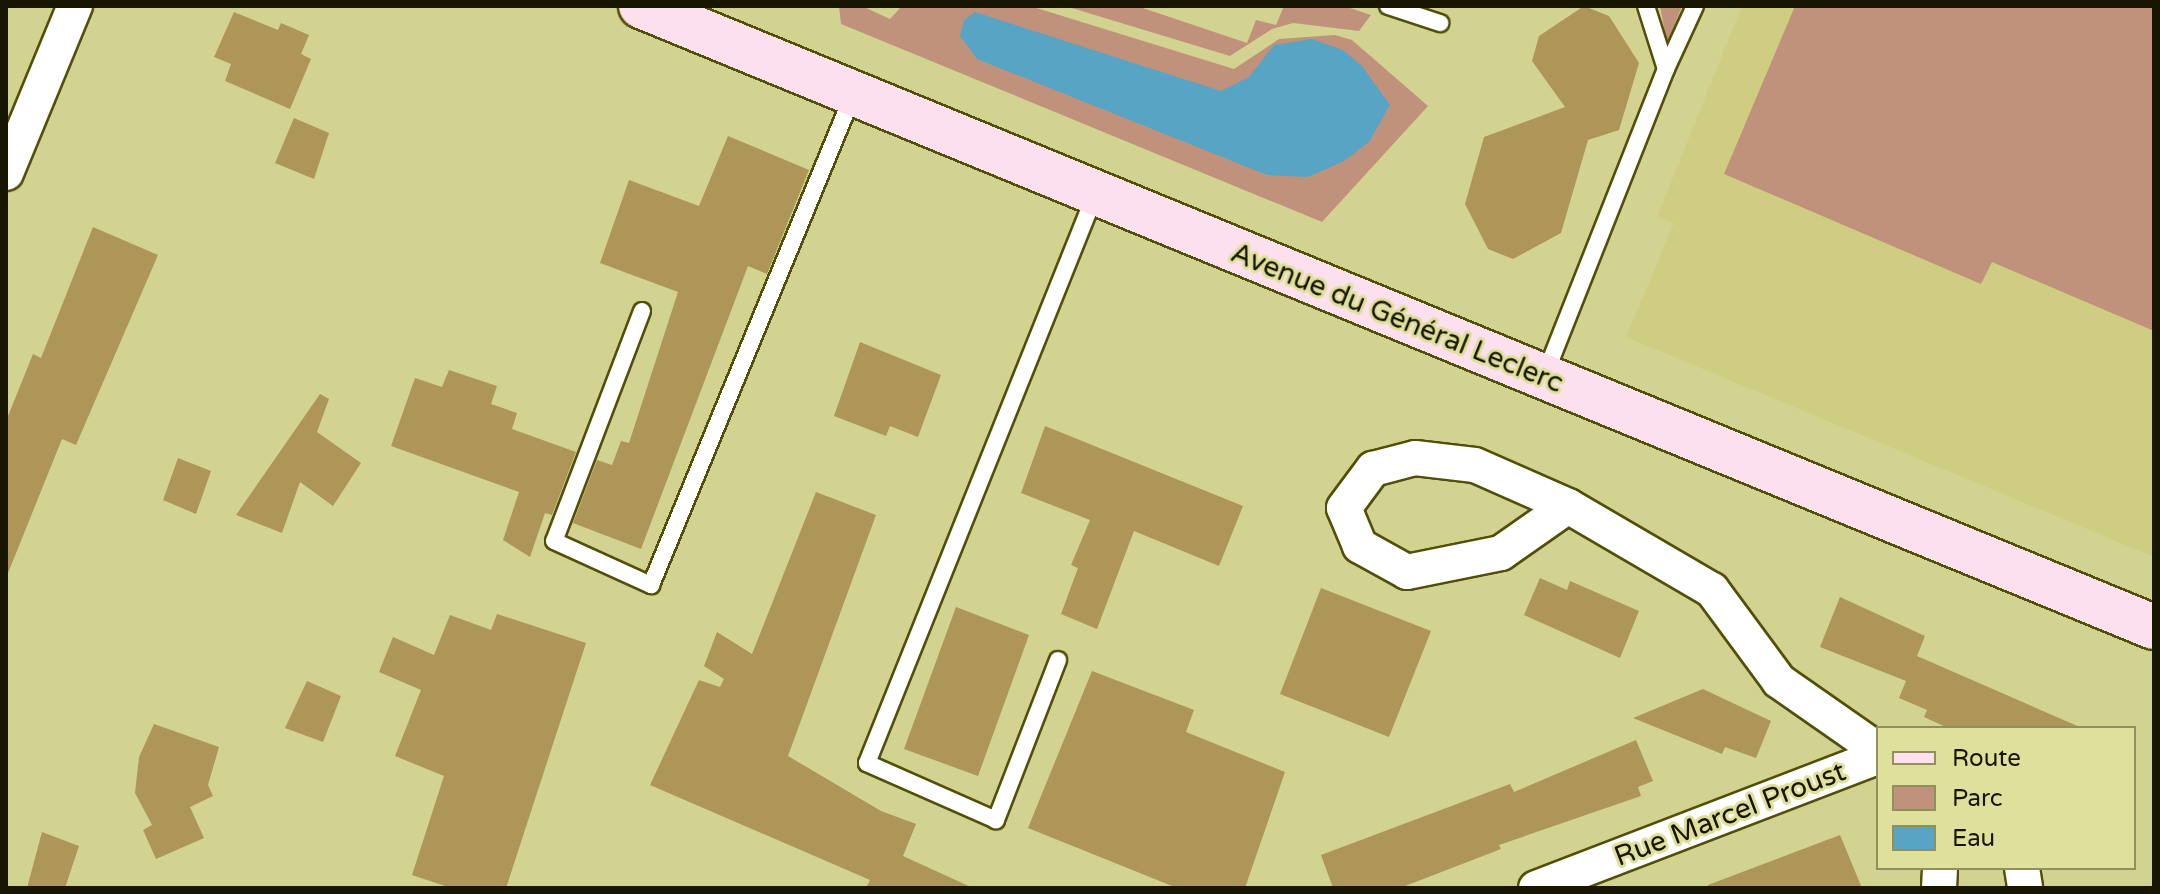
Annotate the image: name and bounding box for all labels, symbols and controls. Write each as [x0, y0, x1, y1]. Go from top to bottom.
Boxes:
street label: Avenue du Général Leclerc [1226, 236, 1568, 400]
legend [1876, 726, 2136, 870]
text: Route [1952, 744, 2021, 773]
street label: Rue Marcel Proust [1610, 754, 1850, 874]
text: Parc [1952, 784, 2003, 813]
text: Eau [1952, 824, 1995, 853]

